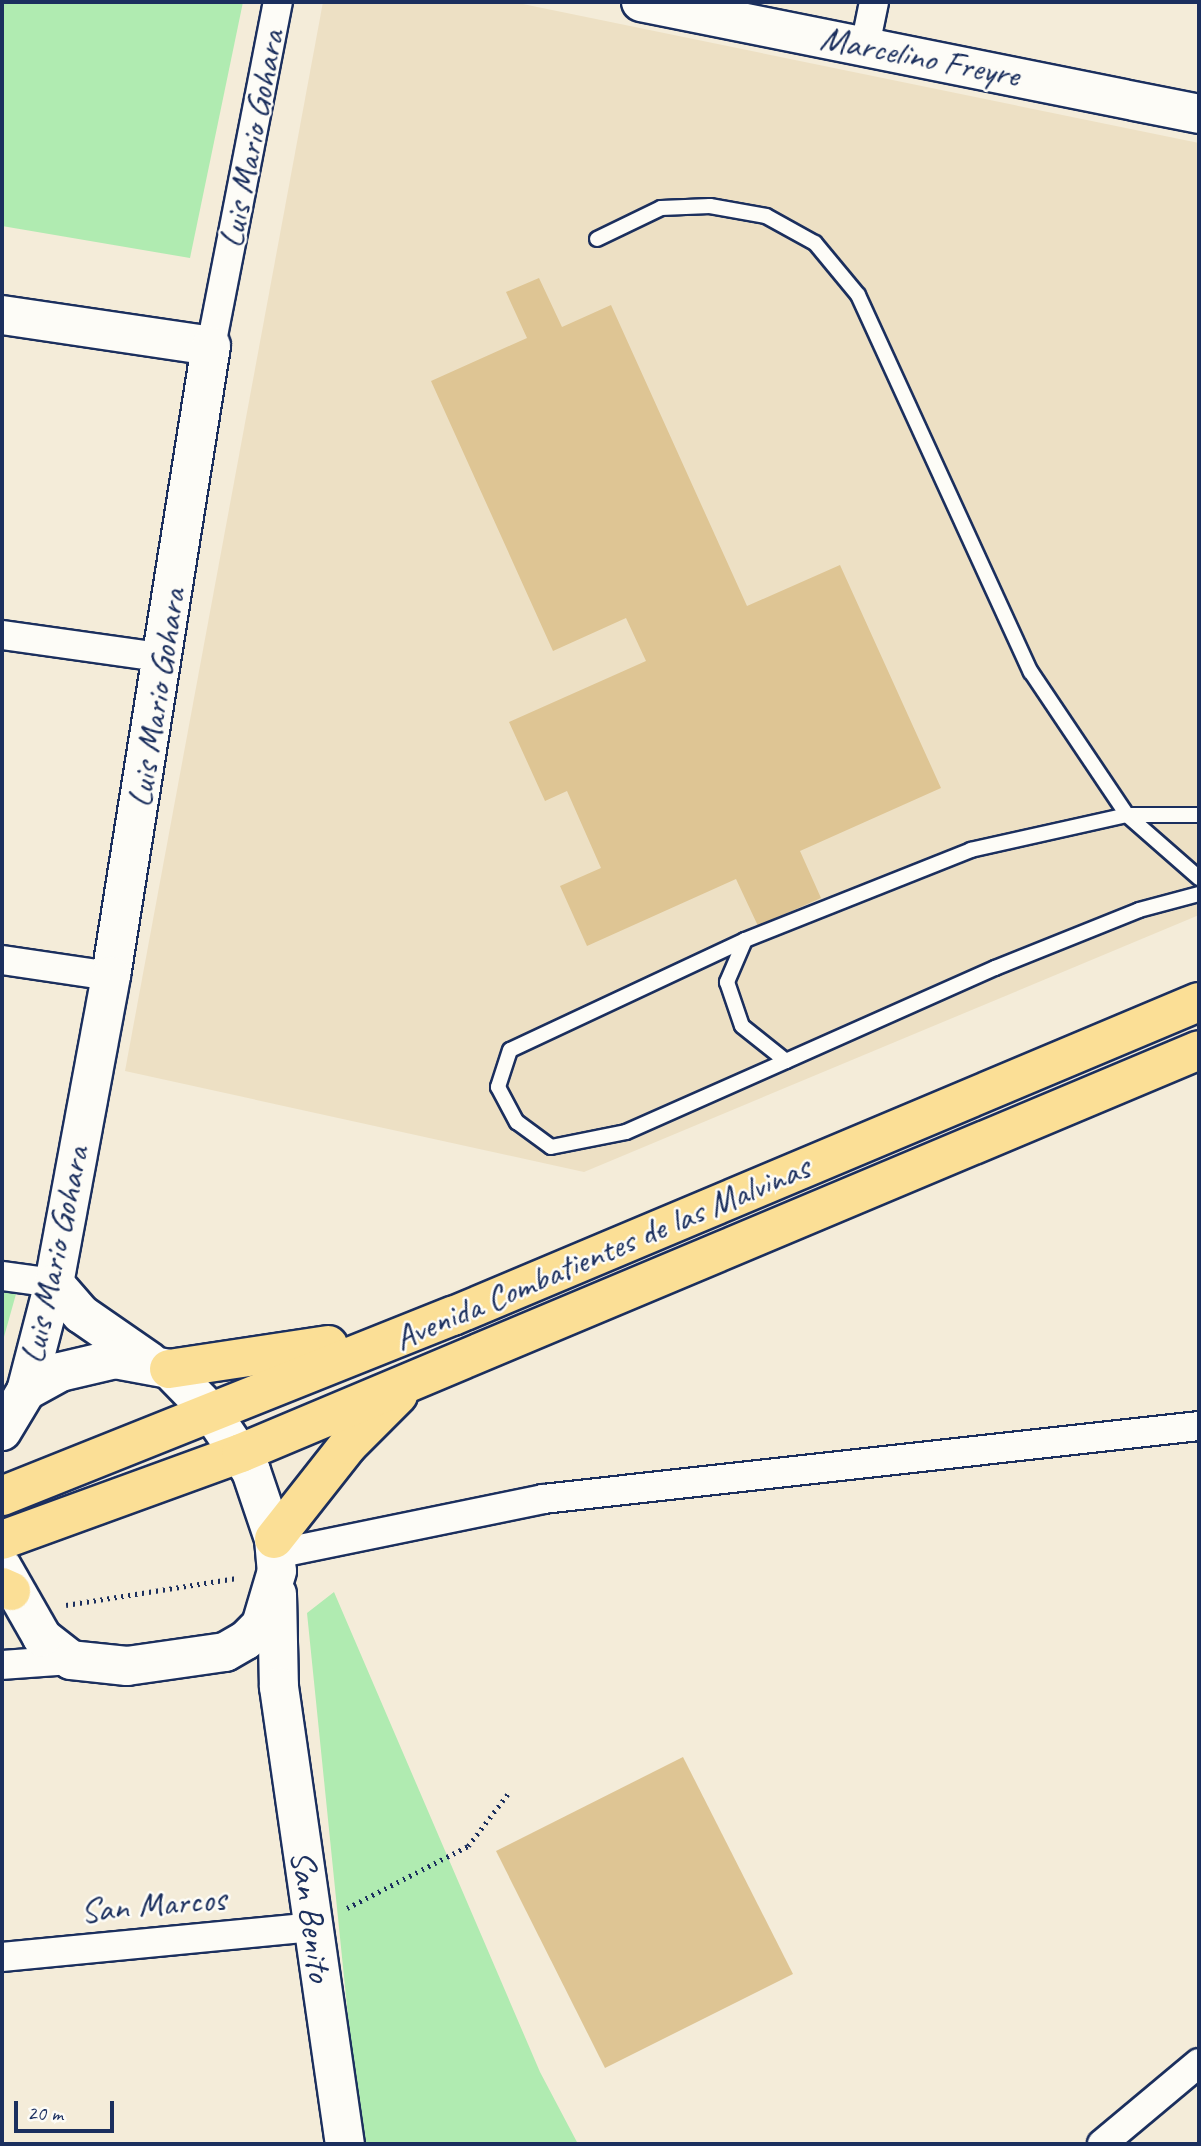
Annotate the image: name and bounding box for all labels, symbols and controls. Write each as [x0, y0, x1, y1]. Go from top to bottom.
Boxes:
street label: Marcelino Freyre [817, 17, 1023, 97]
street label: Luis Mario Gohara [210, 27, 294, 251]
street label: Luis Mario Gohara [119, 586, 195, 810]
street label: Luis Mario Gohara [12, 1143, 98, 1367]
street label: Avenida Combatientes de las Malvinas [388, 1146, 816, 1360]
street label: San Benito [281, 1848, 341, 1984]
street label: San Marcos [79, 1878, 227, 1932]
scale bar [18, 2086, 117, 2130]
text: 20 m [27, 2100, 63, 2126]

